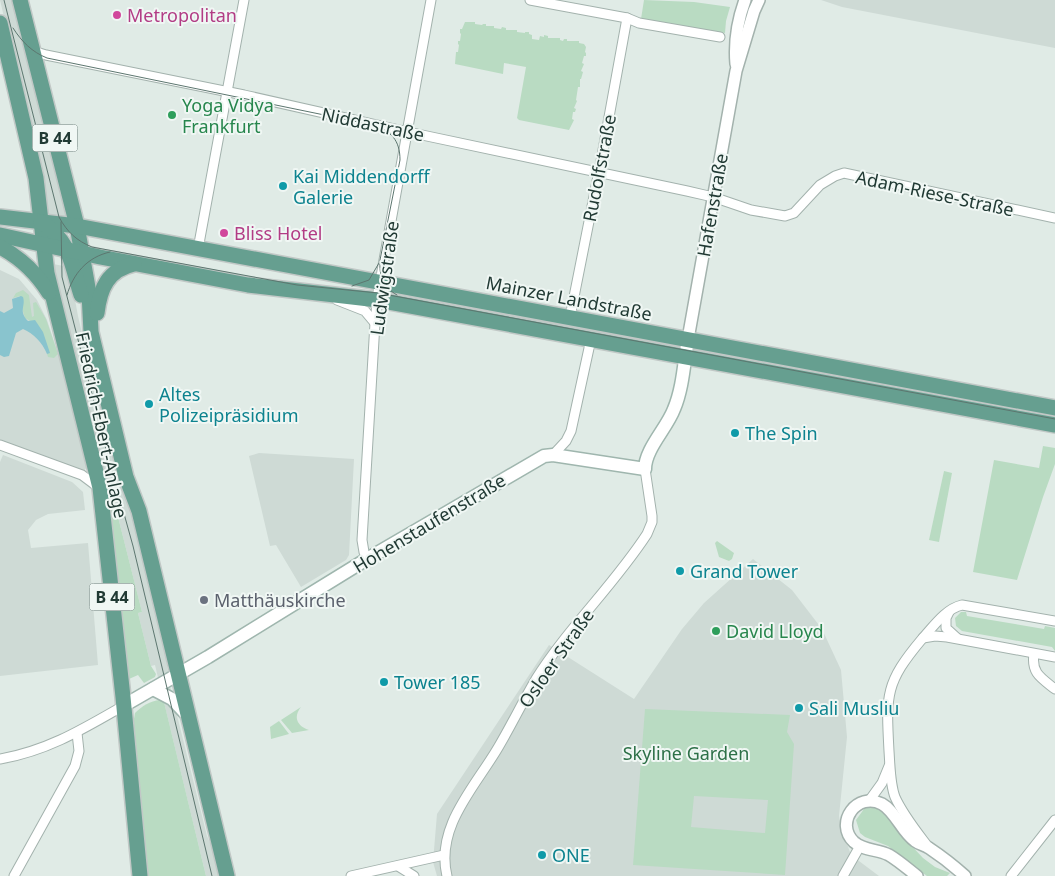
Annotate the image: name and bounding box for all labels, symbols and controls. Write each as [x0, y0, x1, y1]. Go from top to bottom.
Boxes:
place label: Metropolitan [127, 3, 237, 27]
marker: Metropolitan [111, 9, 123, 21]
place label: Yoga Vidya Frankfurt [182, 93, 274, 138]
street label: Niddastraße [319, 101, 427, 147]
marker: Yoga Vidya Frankfurt [166, 109, 178, 121]
street label: Rudolfstraße [577, 112, 621, 224]
road number: B 44 [32, 125, 78, 152]
street label: Hafenstraße [691, 151, 733, 259]
place label: Kai Middendorff Galerie [293, 164, 431, 209]
street label: Adam-Riese-Straße [854, 165, 1016, 221]
marker: Kai Middendorff Galerie [277, 180, 289, 192]
street label: Ludwigstraße [364, 219, 404, 337]
place label: Bliss Hotel [234, 221, 322, 245]
marker: Bliss Hotel [218, 227, 230, 239]
street label: Mainzer Landstraße [484, 270, 654, 326]
street label: Friedrich-Ebert-Anlage [71, 330, 133, 520]
place label: Altes Polizeipräsidium [159, 382, 299, 427]
marker: Altes Polizeipräsidium [143, 398, 155, 410]
place label: The Spin [745, 421, 818, 445]
marker: The Spin [729, 427, 741, 439]
street label: Hohenstaufenstraße [348, 468, 510, 578]
place label: Grand Tower [690, 559, 799, 583]
marker: Grand Tower [674, 565, 686, 577]
road number: B 44 [90, 584, 134, 610]
place label: Matthäuskirche [214, 588, 346, 612]
marker: Matthäuskirche [198, 594, 210, 606]
street label: Osloer Straße [513, 604, 599, 712]
place label: David Lloyd [726, 619, 824, 643]
marker: David Lloyd [710, 625, 722, 637]
place label: Tower 185 [394, 670, 481, 694]
marker: Tower 185 [378, 676, 390, 688]
place label: Sali Musliu [809, 696, 899, 720]
marker: Sali Musliu [793, 702, 805, 714]
park label: Skyline Garden [623, 741, 749, 765]
place label: ONE [552, 843, 590, 867]
marker: ONE [536, 849, 548, 861]

